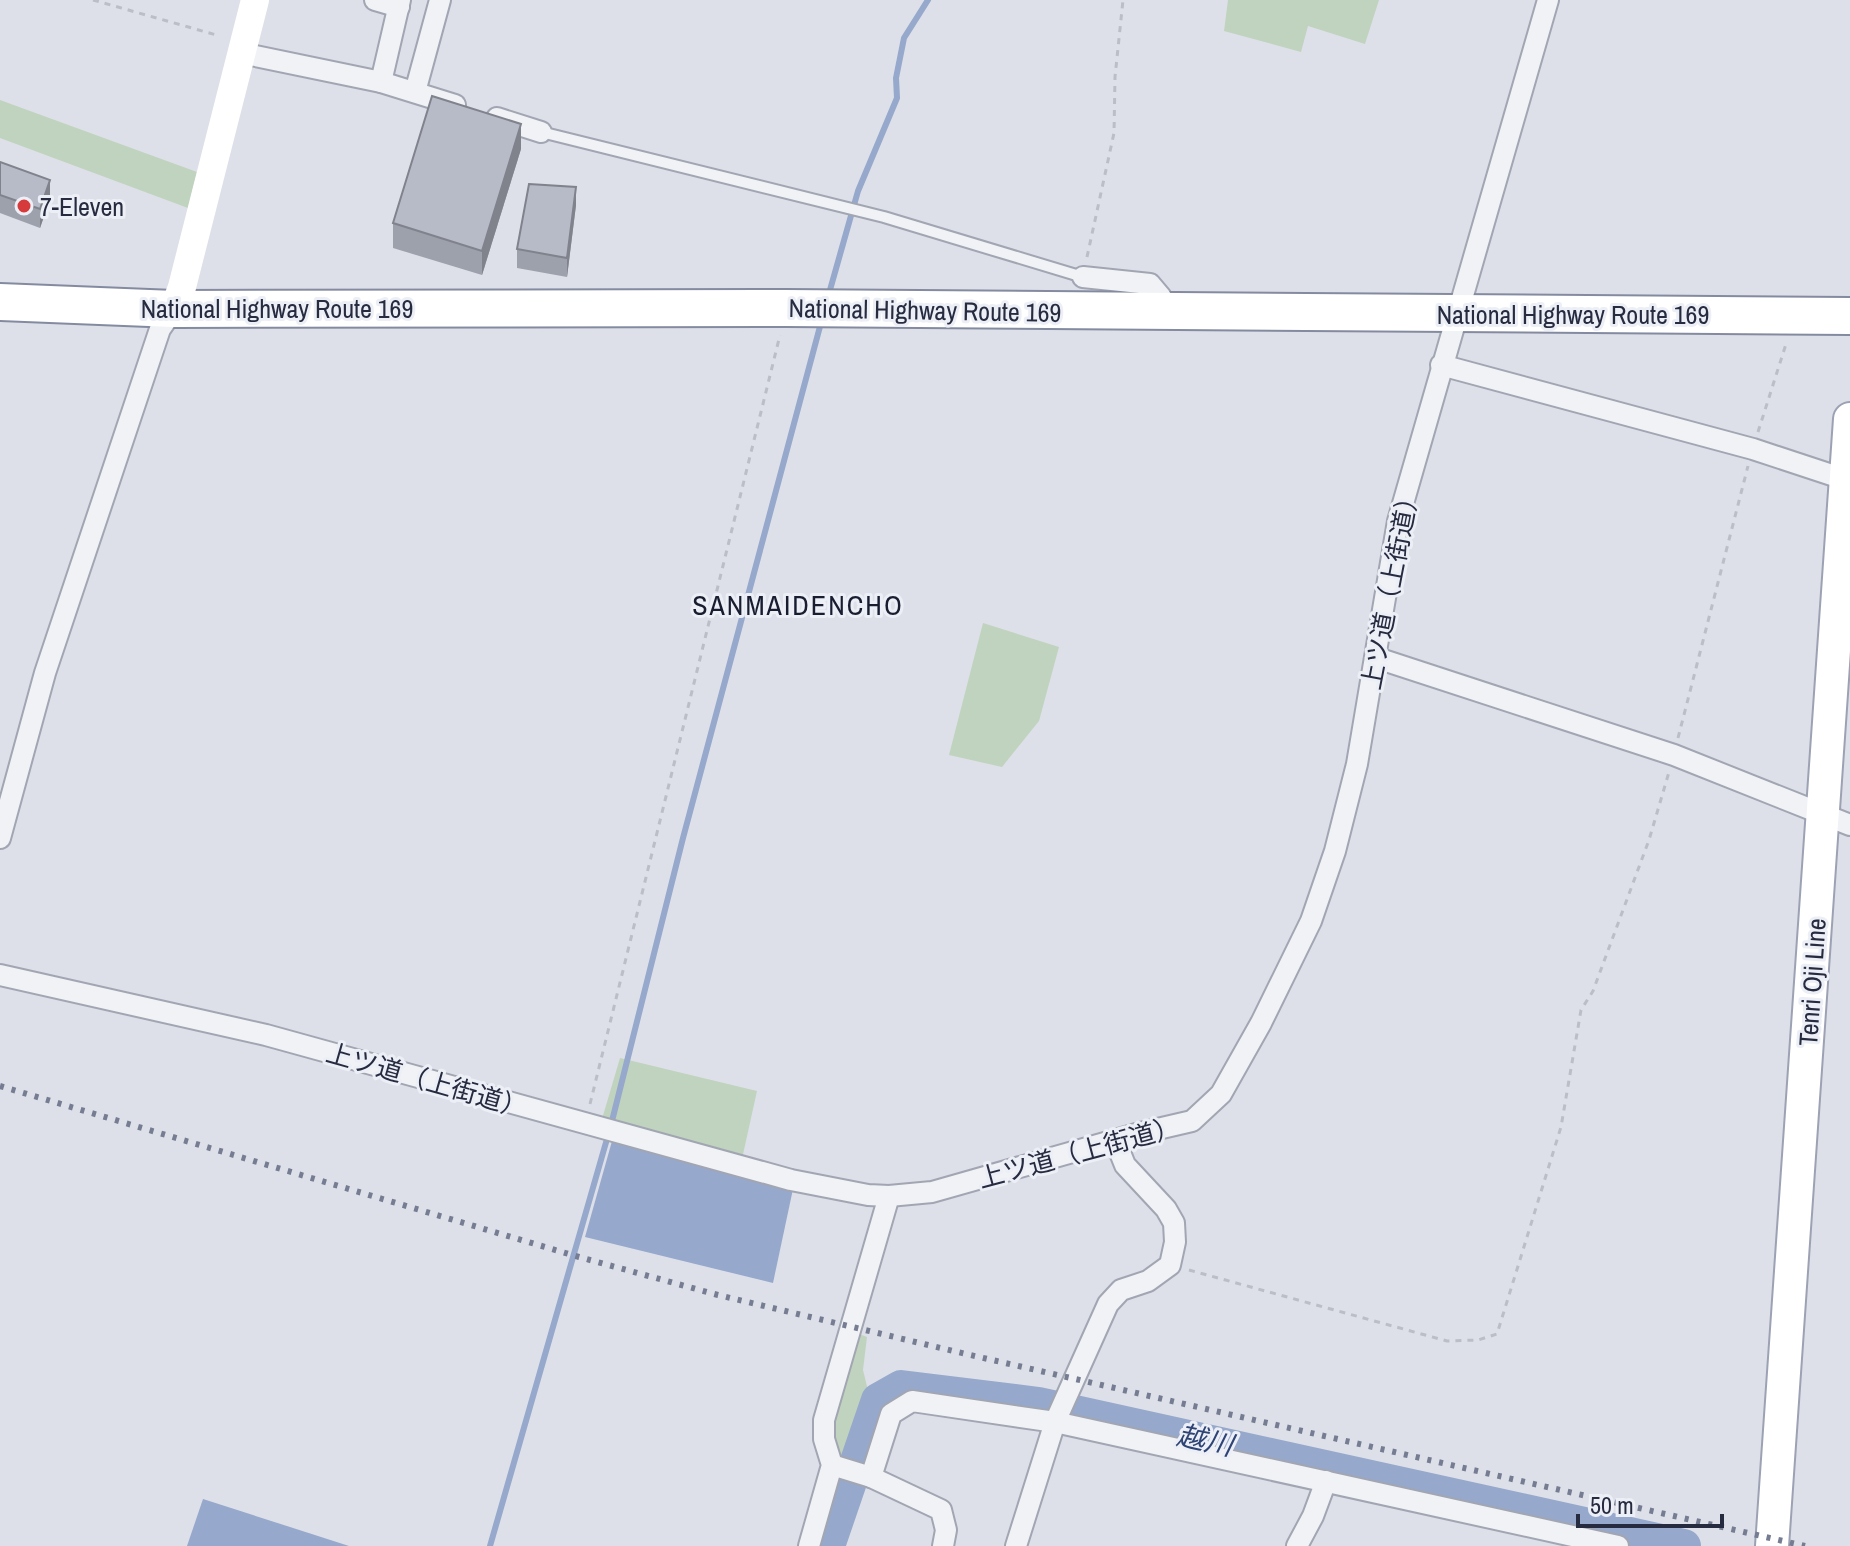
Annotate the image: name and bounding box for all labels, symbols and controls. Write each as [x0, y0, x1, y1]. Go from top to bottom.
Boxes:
place label: 7-Eleven [40, 189, 124, 224]
marker: 7-Eleven [15, 197, 33, 215]
street label: National Highway Route 169 [788, 290, 1062, 330]
street label: National Highway Route 169 [141, 291, 413, 326]
street label: National Highway Route 169 [1437, 297, 1709, 332]
street label: 上ツ道（上街道） [1353, 482, 1427, 692]
district label: SANMAIDENCHO [692, 586, 904, 624]
street label: Tenri Oji Line [1790, 917, 1834, 1047]
street label: 上ツ道（上街道） [322, 1035, 532, 1125]
street label: 上ツ道（上街道） [974, 1108, 1184, 1196]
water label: 越川 [1174, 1416, 1239, 1465]
scale bar [1578, 1478, 1722, 1528]
text: 50 m [1590, 1489, 1634, 1521]

